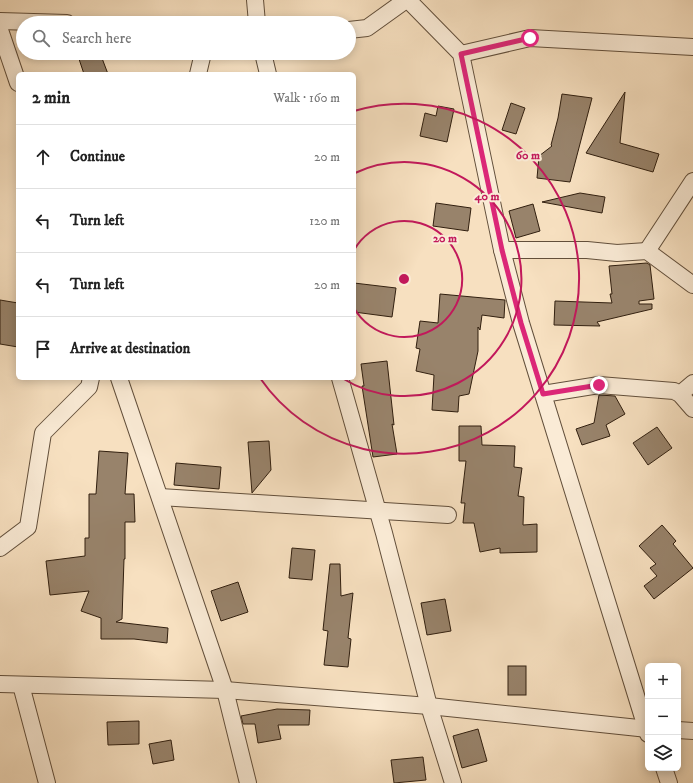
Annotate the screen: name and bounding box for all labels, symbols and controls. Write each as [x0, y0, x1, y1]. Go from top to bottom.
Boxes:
search box [16, 16, 356, 60]
icon: search [30, 27, 52, 49]
text: Search here [62, 29, 131, 48]
route start [521, 29, 539, 47]
text: 2 min [32, 87, 70, 109]
text: Walk · 160 m [273, 90, 340, 106]
icon: ahead [32, 146, 54, 168]
text: Continue [70, 147, 125, 166]
text: 60 m [516, 148, 540, 163]
text: 20 m [314, 149, 340, 165]
text: 40 m [474, 189, 499, 204]
icon: left [32, 210, 54, 232]
text: Turn left [70, 211, 124, 230]
text: 120 m [309, 213, 340, 229]
text: 20 m [433, 231, 457, 246]
centre of rings [397, 272, 411, 286]
icon: left [32, 274, 54, 296]
text: Turn left [70, 275, 124, 294]
text: 20 m [314, 277, 340, 293]
icon: arrive [32, 338, 54, 360]
text: Arrive at destination [70, 339, 190, 358]
route end [590, 376, 608, 394]
map controls [645, 663, 681, 771]
button: + [645, 663, 681, 699]
button: − [645, 699, 681, 735]
button: layers [645, 735, 681, 771]

